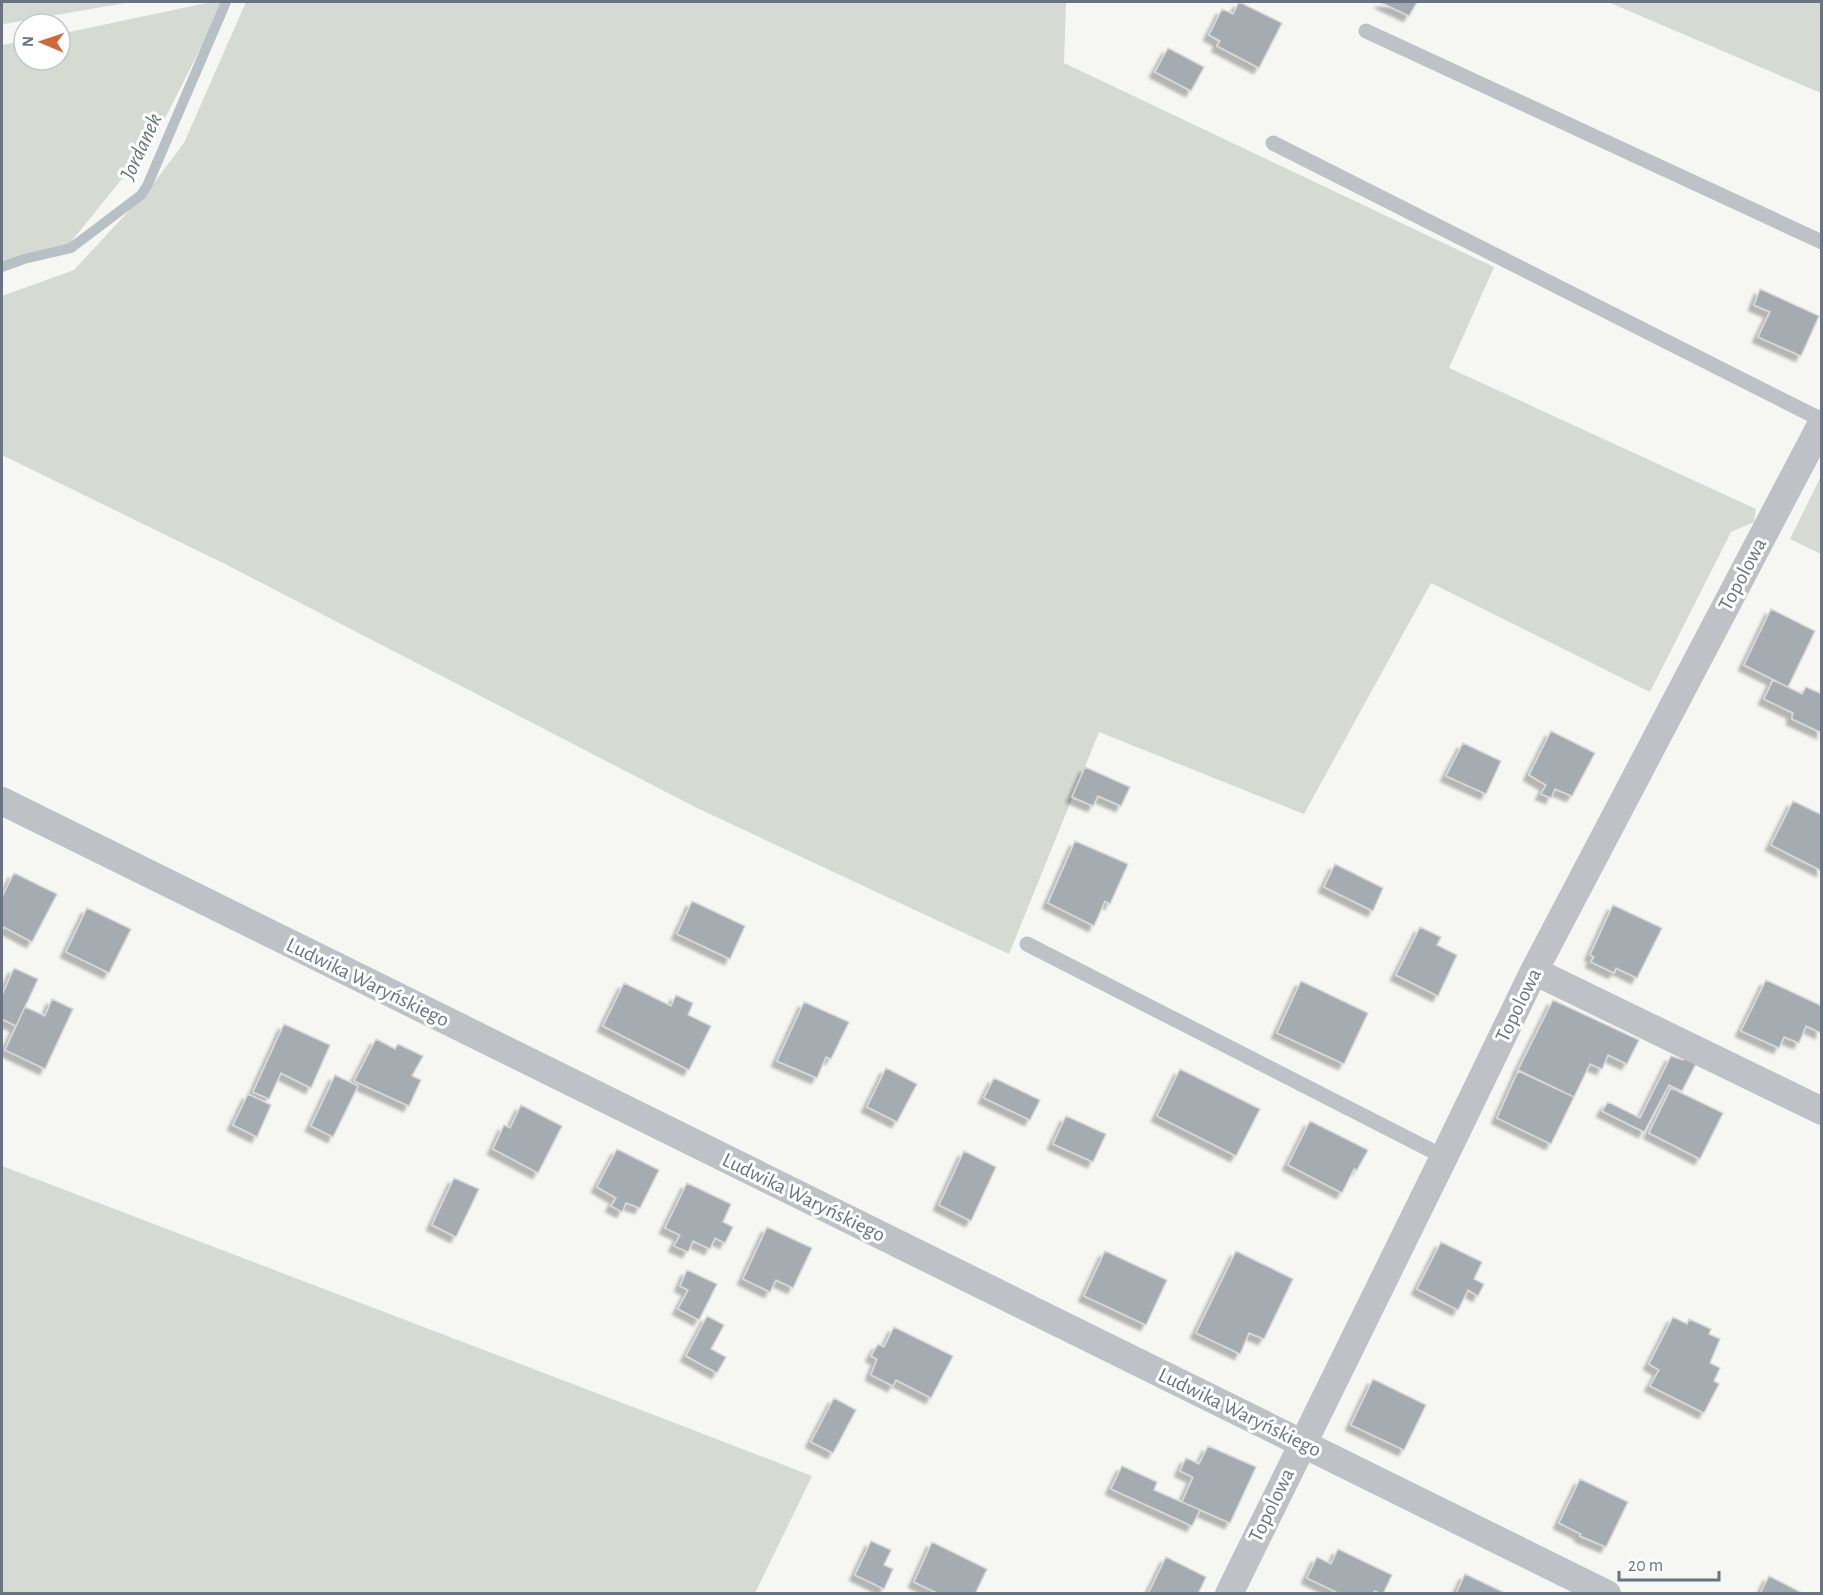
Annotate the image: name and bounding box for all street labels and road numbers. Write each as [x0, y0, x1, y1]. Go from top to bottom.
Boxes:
street label: Topolowa [1715, 534, 1770, 614]
street label: Ludwika Waryńskiego [283, 934, 452, 1031]
street label: Topolowa [1492, 965, 1545, 1045]
street label: Ludwika Waryńskiego [719, 1149, 888, 1246]
street label: Ludwika Waryńskiego [1155, 1364, 1324, 1461]
street label: Topolowa [1245, 1465, 1298, 1545]

